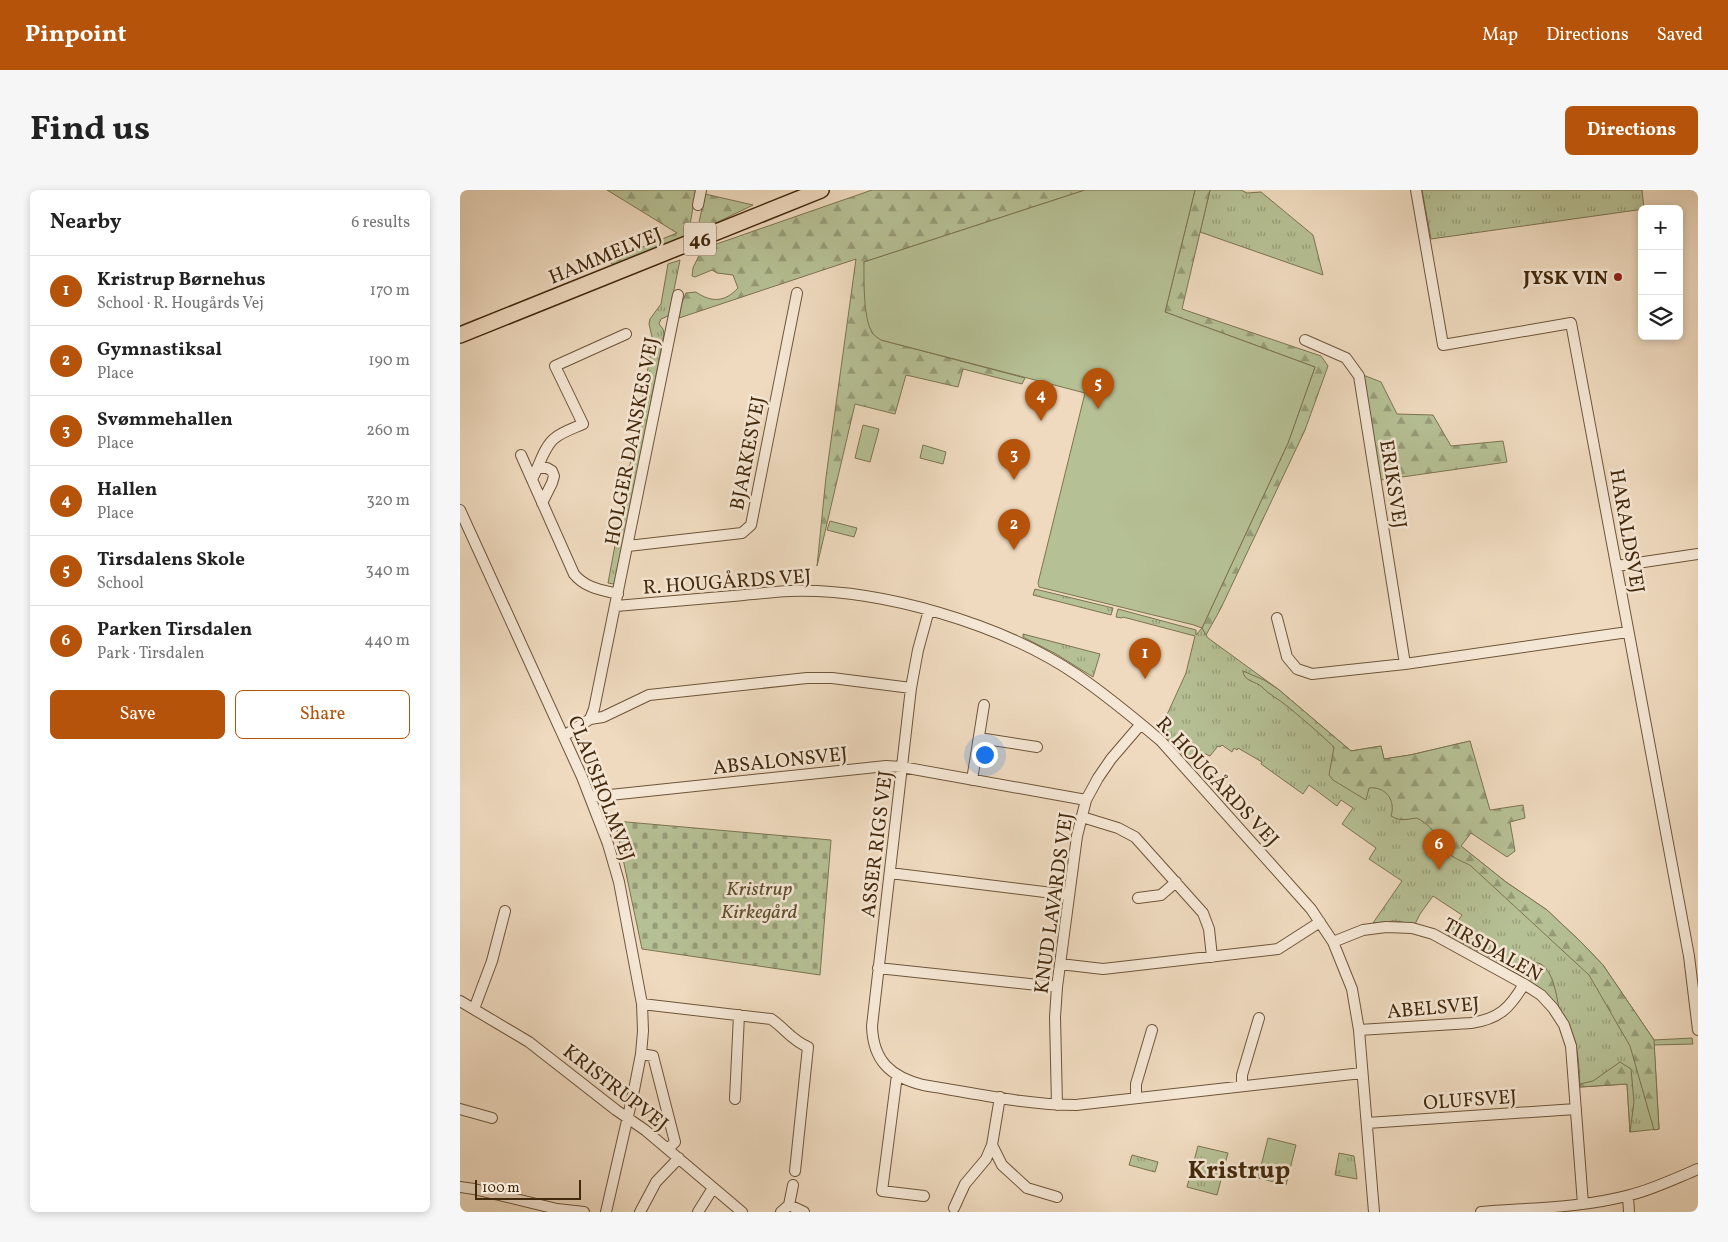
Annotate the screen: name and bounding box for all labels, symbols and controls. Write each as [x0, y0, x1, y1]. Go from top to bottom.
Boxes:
text: Pinpoint [25, 18, 127, 52]
text: Map [1482, 23, 1518, 48]
text: Directions [1546, 23, 1629, 48]
text: Saved [1657, 23, 1703, 48]
text: Find us [30, 106, 150, 154]
button: Directions [1565, 106, 1698, 155]
map controls [1638, 205, 1683, 340]
button: + [1638, 205, 1683, 250]
text: Nearby [50, 208, 121, 237]
text: 6 results [351, 212, 410, 234]
street label: HAMMELVEJ [545, 221, 667, 292]
road number: 46 [684, 223, 716, 256]
button: − [1638, 250, 1683, 295]
place label: JYSK VIN [1522, 265, 1608, 293]
text: Kristrup Børnehus [97, 267, 266, 293]
marker: JYSK VIN [1612, 271, 1624, 283]
text: 1 [63, 280, 69, 302]
text: 170 m [370, 280, 410, 302]
text: School · R. Hougårds Vej [97, 293, 264, 315]
button: layers [1638, 295, 1683, 340]
street label: HOLGER DANSKES VEJ [599, 335, 667, 548]
text: Gymnastiksal [97, 337, 222, 363]
text: 2 [62, 350, 70, 372]
text: 190 m [368, 350, 410, 372]
text: Place [97, 363, 134, 385]
pin: 5 [1082, 368, 1114, 409]
pin: 4 [1025, 380, 1057, 421]
street label: BJARKESVEJ [724, 394, 774, 513]
text: Svømmehallen [97, 407, 233, 433]
text: 3 [62, 420, 70, 442]
text: 260 m [366, 420, 410, 442]
text: Place [97, 433, 134, 455]
street label: ERIKSVEJ [1371, 438, 1413, 531]
pin: 3 [998, 439, 1030, 480]
street label: HARALDSVEJ [1601, 467, 1651, 596]
text: Hallen [97, 477, 157, 503]
text: 4 [61, 490, 71, 512]
text: 320 m [366, 490, 410, 512]
text: Place [97, 503, 134, 525]
pin: 2 [998, 509, 1030, 550]
text: Tirsdalens Skole [97, 547, 245, 573]
text: 5 [62, 560, 70, 582]
text: 340 m [366, 560, 410, 582]
street label: R. HOUGÅRDS VEJ [642, 563, 812, 603]
text: School [97, 573, 144, 595]
text: Parken Tirsdalen [97, 617, 252, 643]
text: 6 [62, 630, 70, 652]
text: 440 m [364, 630, 410, 652]
pin: 1 [1129, 638, 1161, 679]
text: Park · Tirsdalen [97, 643, 205, 665]
button: Save [50, 690, 225, 739]
button: Share [235, 690, 410, 739]
street label: R. HOUGÅRDS VEJ [1149, 711, 1284, 854]
street label: CLAUSHOLMVEJ [560, 712, 641, 865]
street label: ABSALONSVEJ [711, 741, 849, 783]
your location [972, 742, 998, 768]
street label: ASSER RIGS VEJ [855, 769, 901, 919]
street label: KNUD LAVARDS VEJ [1028, 811, 1082, 996]
pin: 6 [1423, 829, 1455, 870]
park label: Kristrup Kirkegård [721, 876, 798, 927]
street label: TIRSDALEN [1437, 912, 1547, 990]
street label: ABELSVEJ [1386, 991, 1481, 1027]
street label: KRISTRUPVEJ [556, 1038, 673, 1139]
street label: OLUFSVEJ [1423, 1084, 1518, 1118]
district label: Kristrup [1188, 1154, 1290, 1189]
scale bar [475, 1177, 581, 1200]
text: 100 m [482, 1179, 520, 1198]

